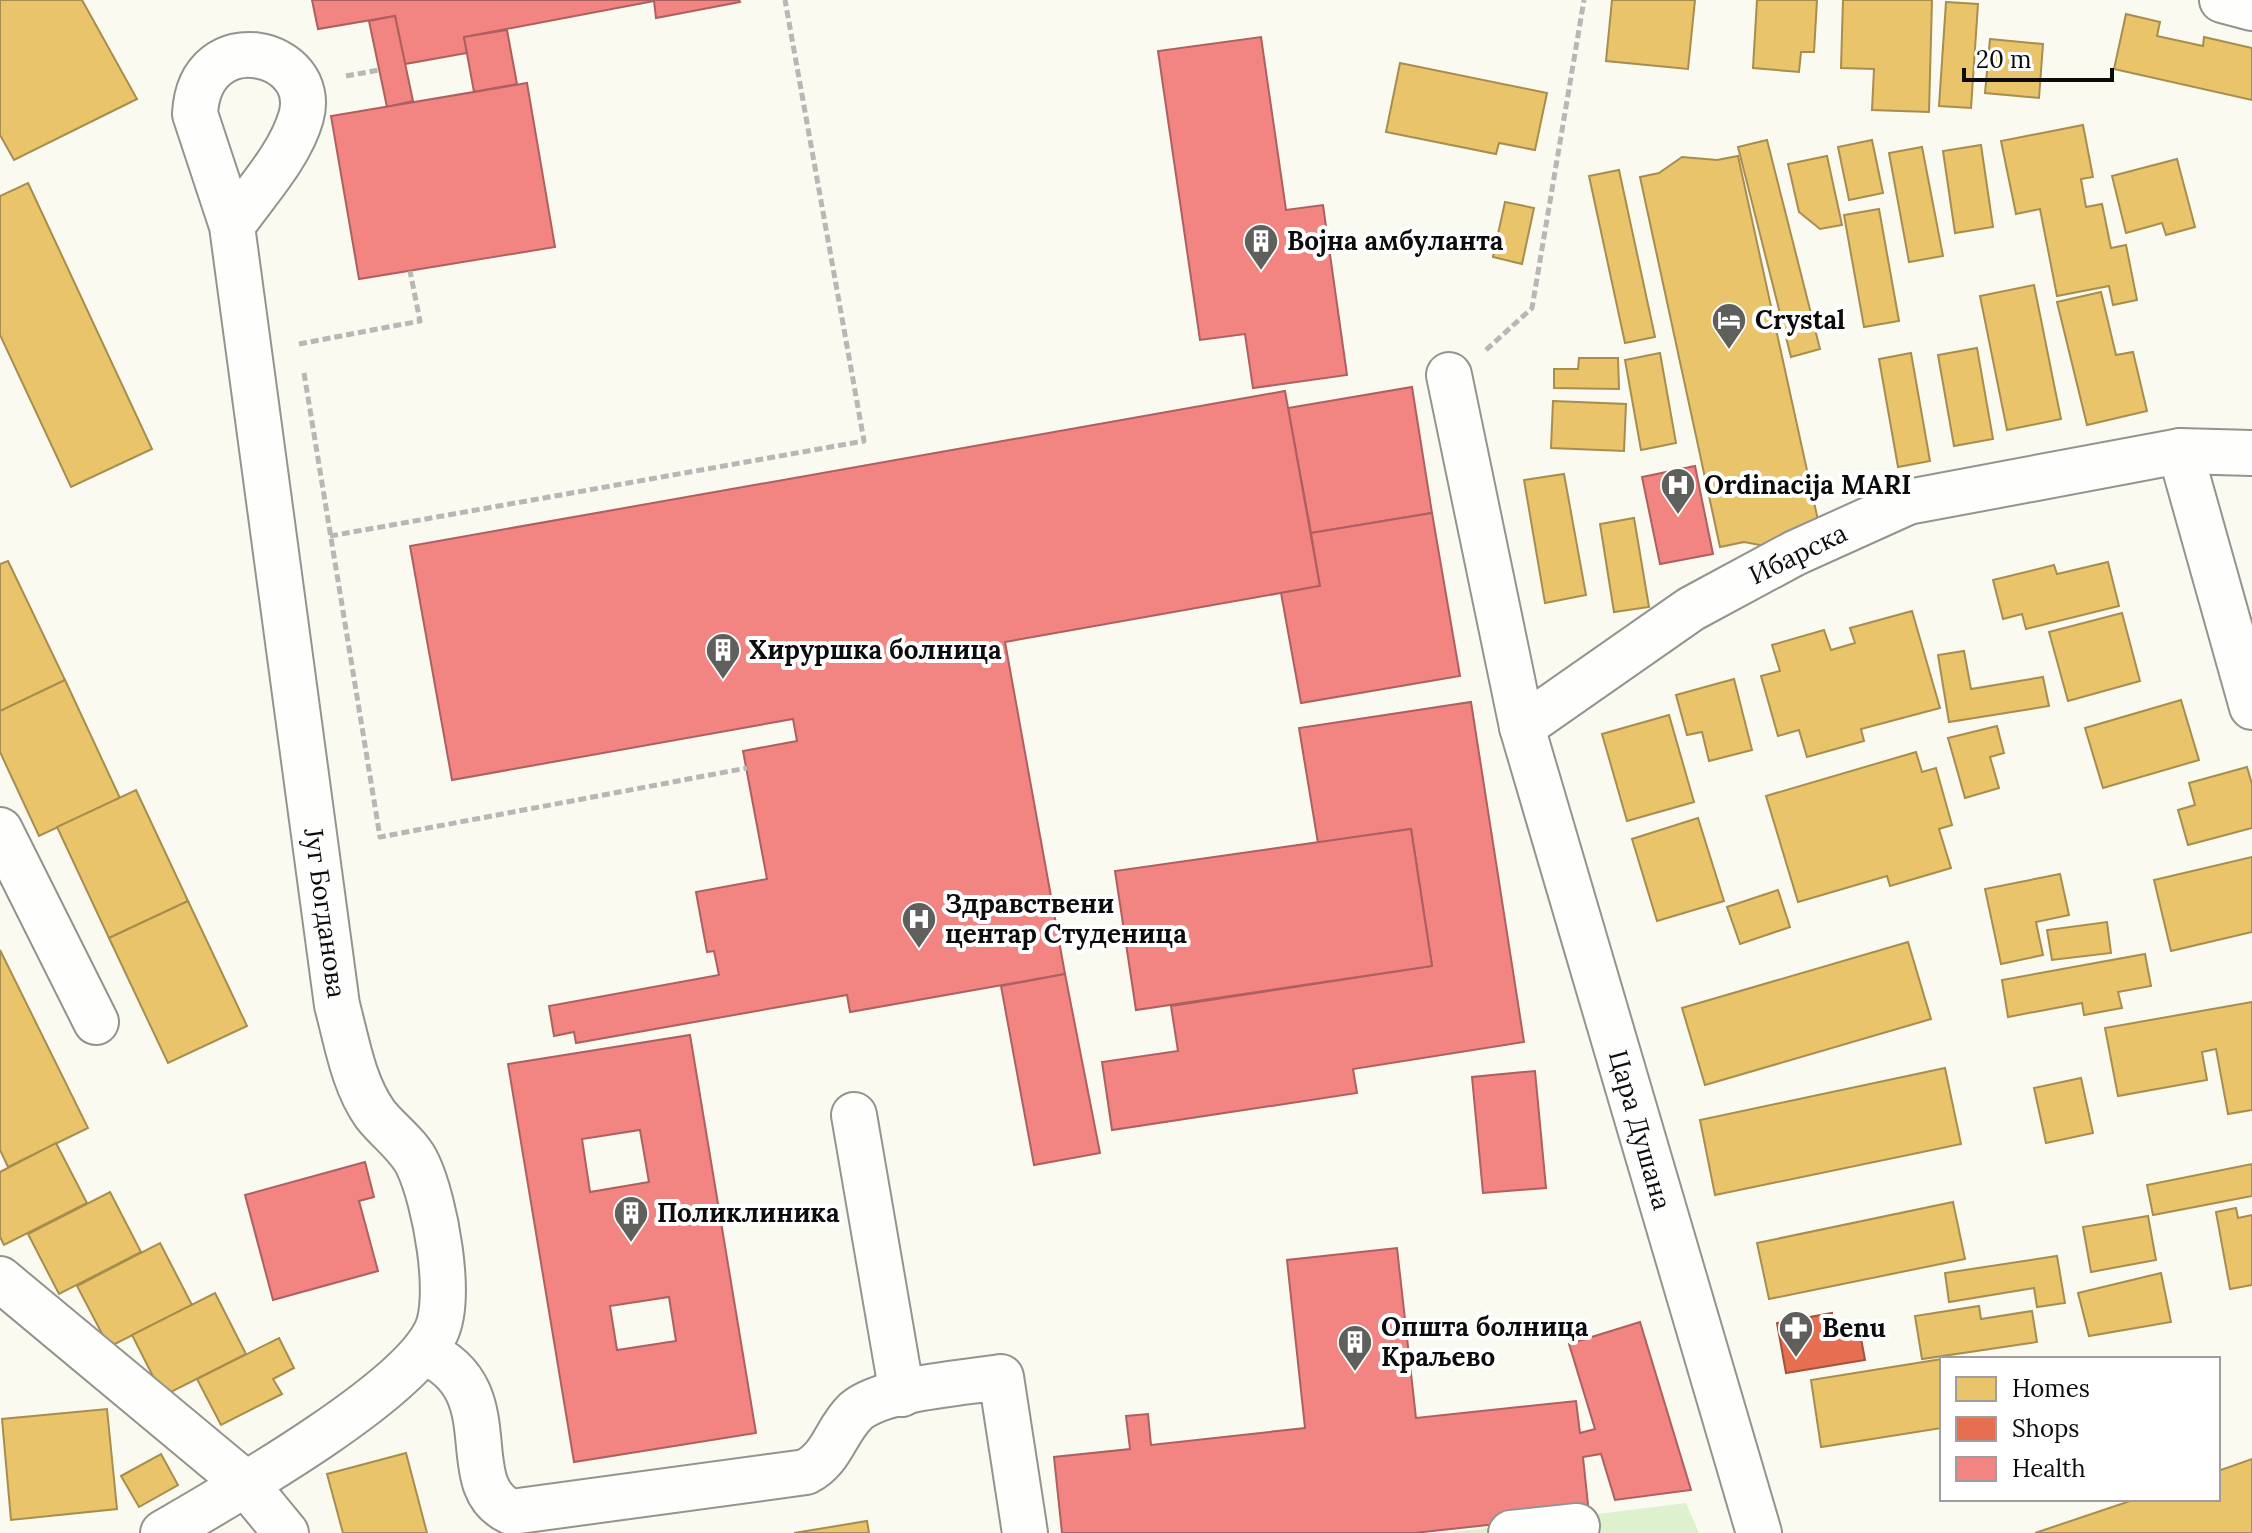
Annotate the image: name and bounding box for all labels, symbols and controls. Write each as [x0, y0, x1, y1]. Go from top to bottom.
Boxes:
scale bar [1964, 32, 2112, 82]
text: 20 m [1976, 44, 2032, 75]
building icon: Војна амбуланта [1242, 222, 1280, 272]
place label: Војна амбуланта [1287, 224, 1504, 257]
hotel icon: Crystal [1710, 301, 1748, 351]
place label: Crystal [1755, 303, 1845, 336]
hospital icon: Ordinacija MARI [1659, 466, 1697, 516]
place label: Ordinacija MARI [1704, 468, 1911, 501]
street label: Ибарска [1743, 516, 1852, 591]
building icon: Хируршка болница [704, 631, 742, 681]
place label: Хируршка болница [749, 633, 1002, 666]
street label: Југ Богданова [297, 825, 354, 1000]
place label: Здравствени центар Студеница [945, 887, 1187, 950]
hospital icon: Здравствени центар Студеница [900, 900, 938, 950]
street label: Цара Душана [1602, 1046, 1679, 1214]
building icon: Поликлиника [612, 1194, 650, 1244]
place label: Поликлиника [657, 1196, 840, 1229]
pharmacy icon: Benu [1777, 1309, 1815, 1359]
place label: Општа болница Краљево [1381, 1310, 1589, 1373]
place label: Benu [1822, 1311, 1886, 1344]
building icon: Општа болница Краљево [1336, 1323, 1374, 1373]
legend [1940, 1357, 2220, 1501]
text: Homes [2012, 1373, 2090, 1404]
text: Shops [2012, 1413, 2079, 1444]
text: Health [2012, 1453, 2086, 1484]

